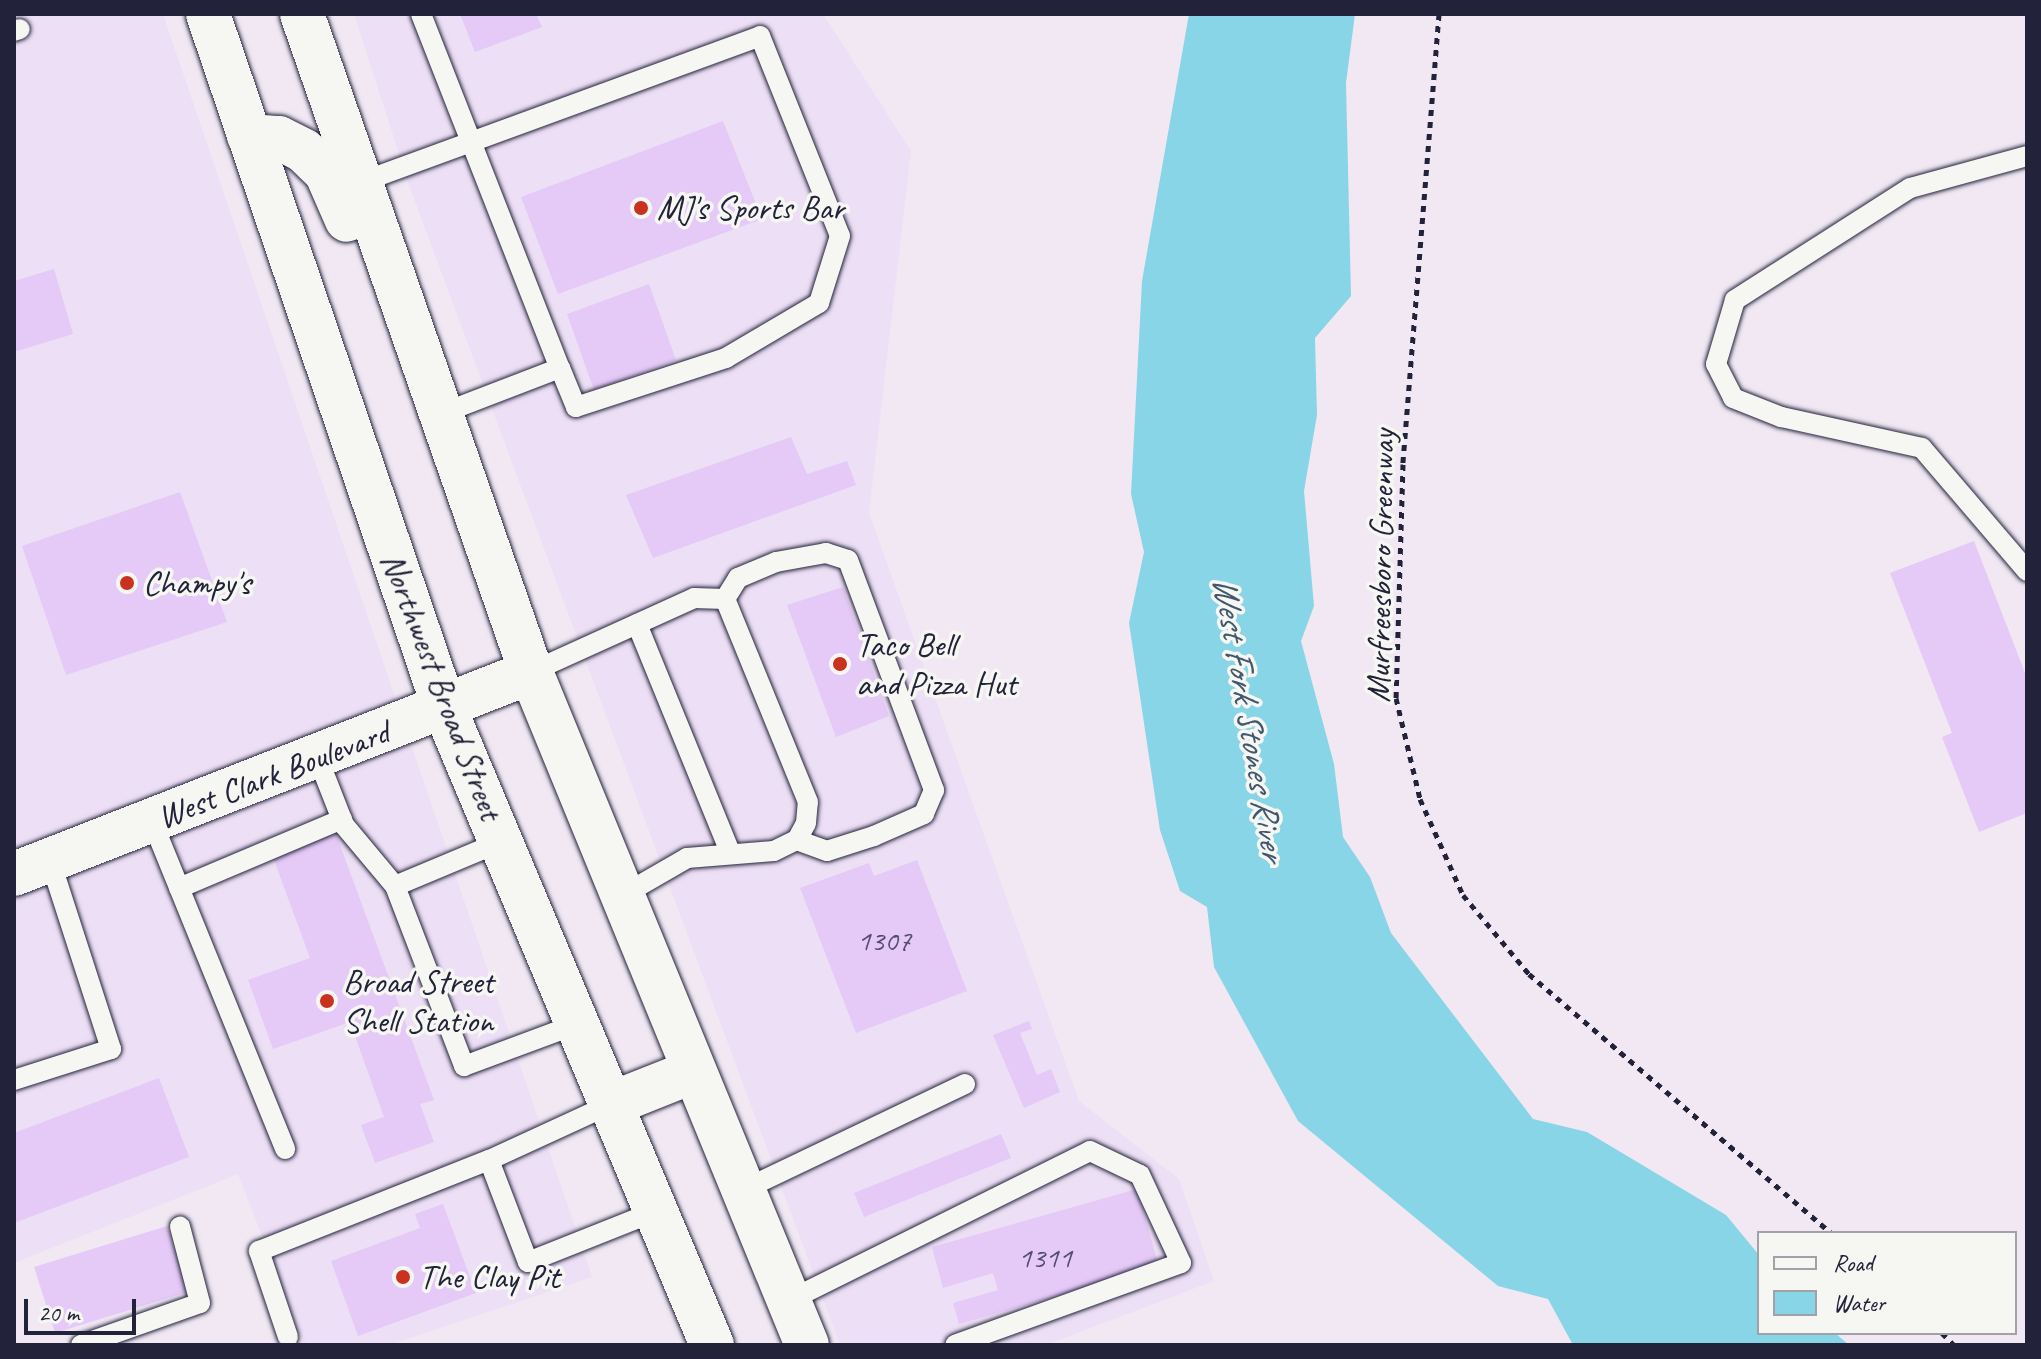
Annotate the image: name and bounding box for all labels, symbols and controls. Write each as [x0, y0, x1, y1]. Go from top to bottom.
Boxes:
place label: MJ's Sports Bar [657, 188, 845, 228]
marker: MJ's Sports Bar [632, 199, 650, 217]
street label: Murfreesboro Greenway [1357, 429, 1403, 703]
street label: Northwest Broad Street [372, 547, 512, 825]
place label: Champy's [143, 563, 251, 603]
water label: West Fork Stones River [1203, 572, 1295, 864]
marker: Champy's [118, 574, 136, 592]
place label: Taco Bell and Pizza Hut [856, 624, 1016, 704]
marker: Taco Bell and Pizza Hut [831, 655, 849, 673]
street label: West Clark Boulevard [150, 711, 396, 837]
house number: 1307 [857, 922, 911, 958]
place label: Broad Street Shell Station [343, 961, 495, 1040]
marker: Broad Street Shell Station [318, 992, 336, 1010]
legend [1757, 1231, 2017, 1335]
house number: 1311 [1018, 1239, 1072, 1275]
text: Road [1833, 1248, 1873, 1278]
place label: The Clay Pit [419, 1257, 561, 1297]
marker: The Clay Pit [394, 1268, 412, 1286]
scale bar [28, 1283, 140, 1333]
text: Water [1833, 1288, 1885, 1318]
text: 20 m [38, 1298, 79, 1328]

